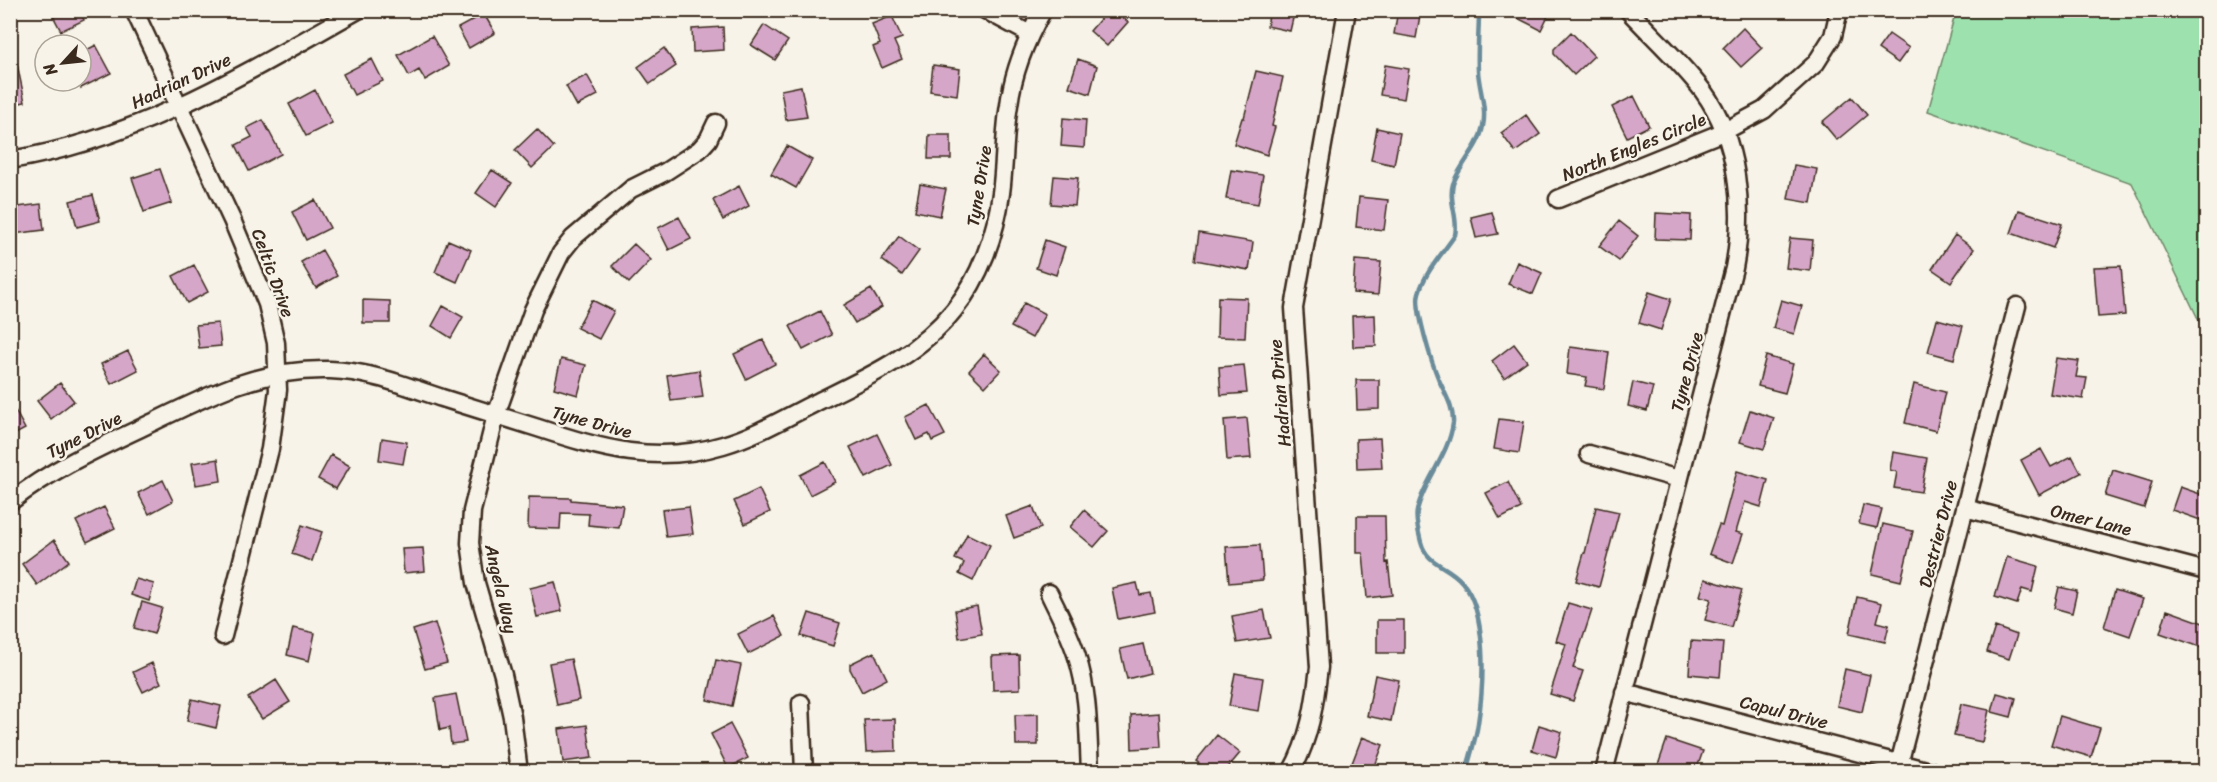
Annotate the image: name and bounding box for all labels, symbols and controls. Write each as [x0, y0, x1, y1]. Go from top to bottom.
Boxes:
north arrow [33, 33, 93, 93]
street label: Hadrian Drive [125, 44, 237, 118]
text: N [34, 57, 66, 82]
street label: North Engles Circle [1557, 103, 1711, 191]
street label: Tyne Drive [957, 143, 1001, 229]
street label: Celtic Drive [242, 224, 304, 322]
street label: Tyne Drive [1661, 328, 1713, 416]
street label: Hadrian Drive [1259, 338, 1301, 448]
street label: Tyne Drive [548, 396, 636, 448]
street label: Tyne Drive [40, 402, 128, 468]
street label: Destrier Drive [1909, 477, 1967, 591]
street label: Omer Lane [2047, 494, 2135, 546]
street label: Angela Way [475, 540, 527, 638]
street label: Capul Drive [1736, 686, 1832, 738]

